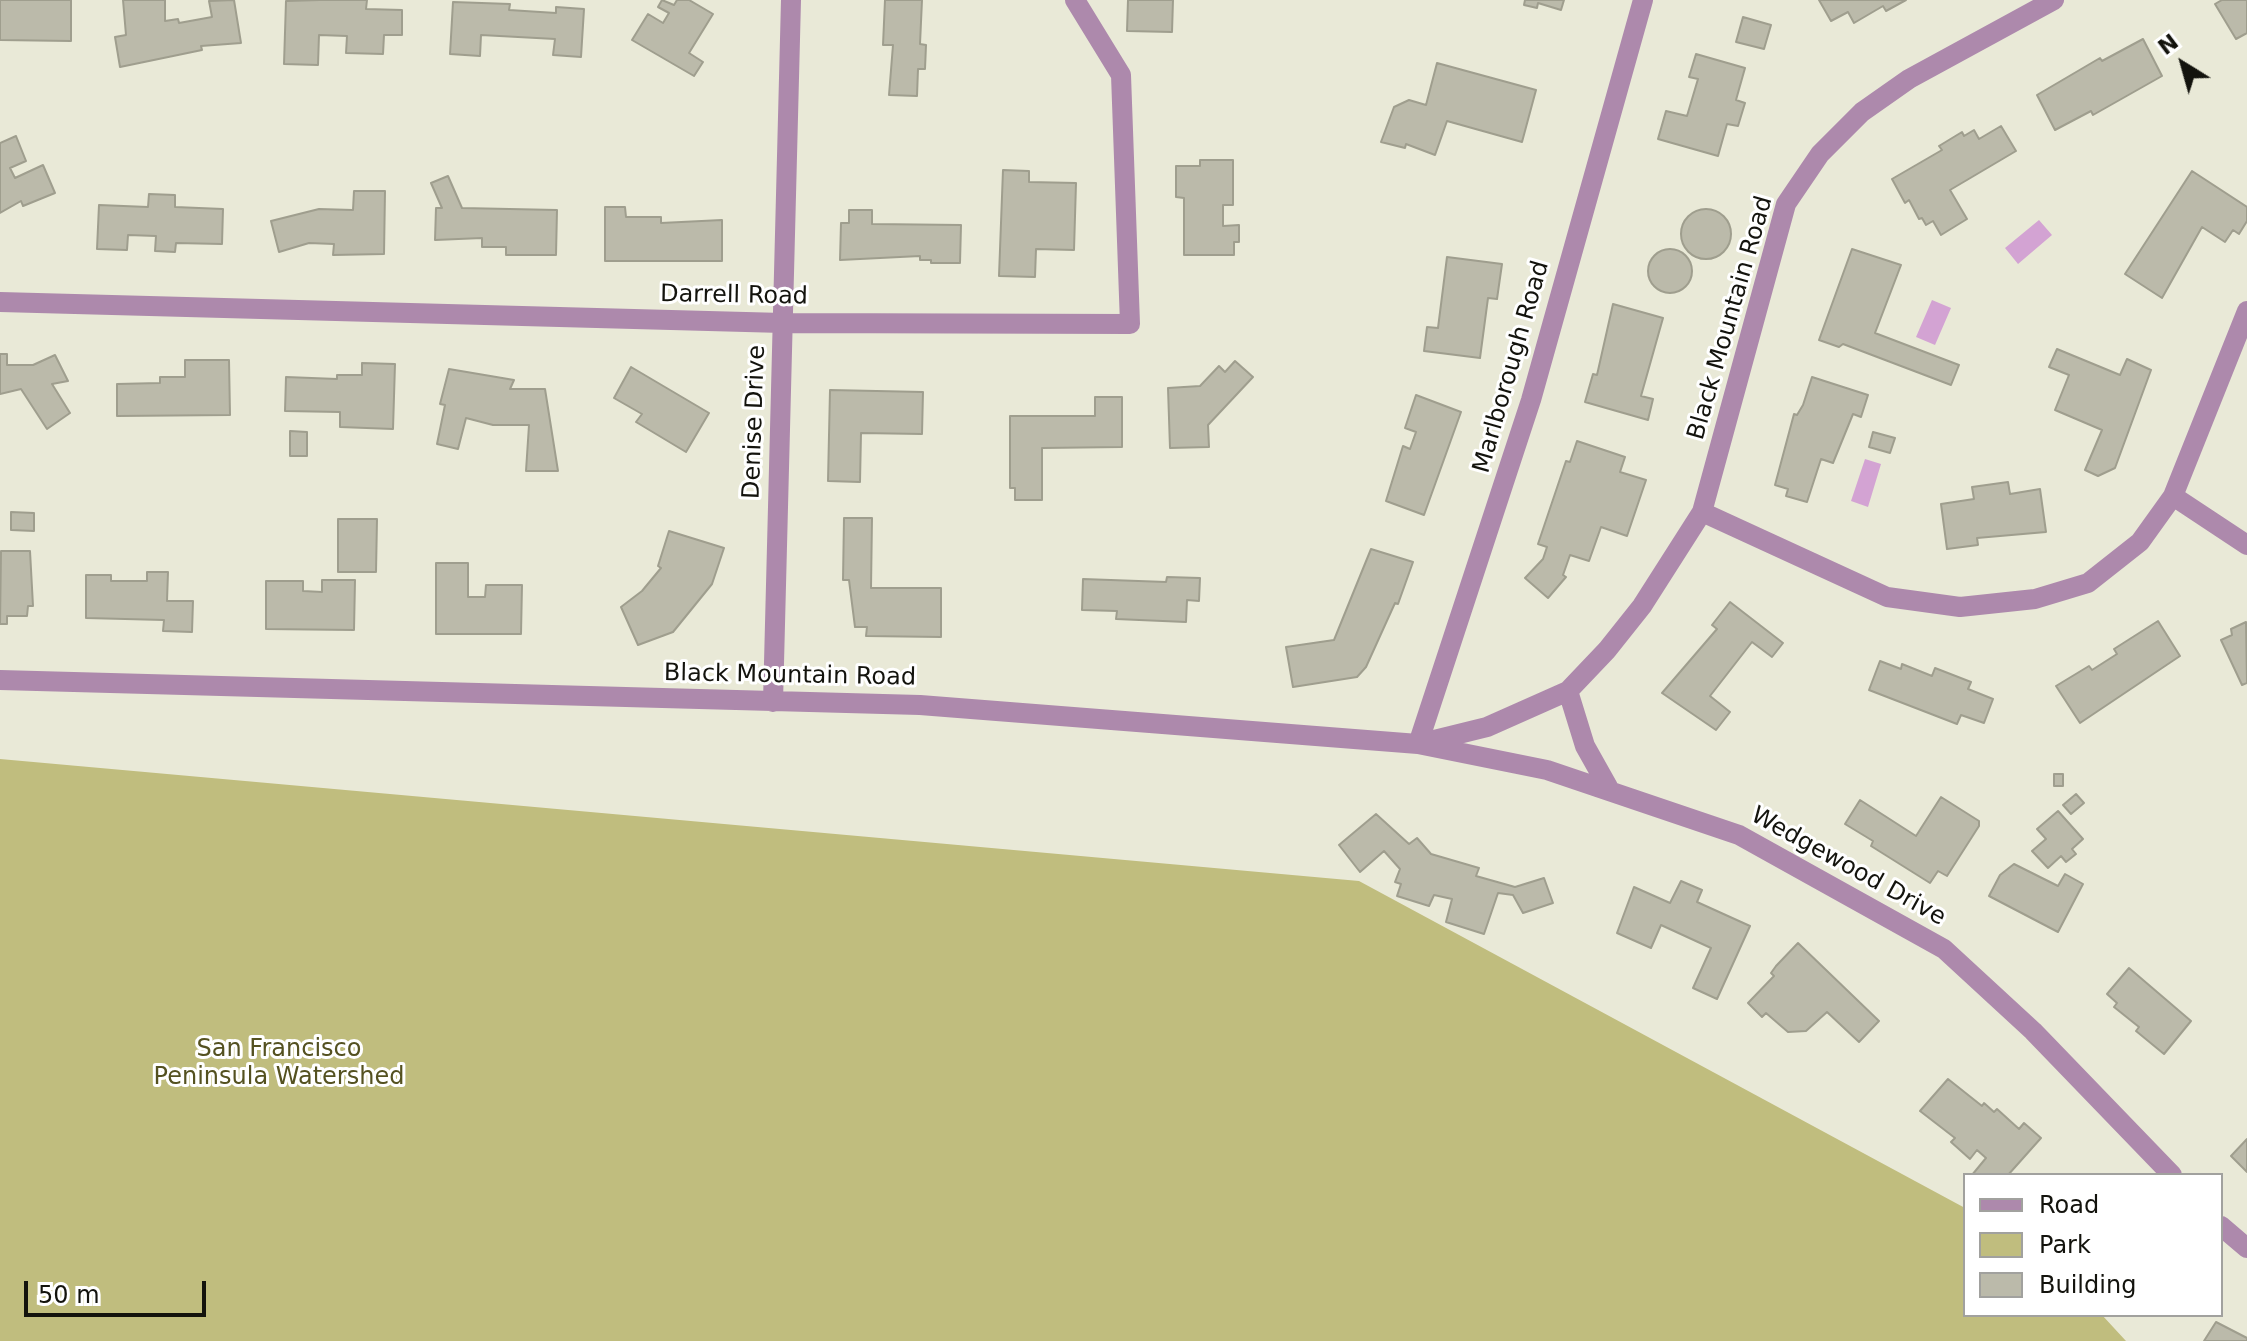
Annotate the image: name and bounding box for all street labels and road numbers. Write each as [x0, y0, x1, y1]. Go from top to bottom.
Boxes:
street label: Black Mountain Road [1682, 193, 1780, 443]
street label: Marlborough Road [1468, 258, 1556, 476]
street label: Darrell Road [660, 280, 808, 312]
street label: Denise Drive [738, 345, 772, 499]
street label: Black Mountain Road [664, 659, 916, 693]
street label: Wedgewood Drive [1746, 802, 1950, 932]

